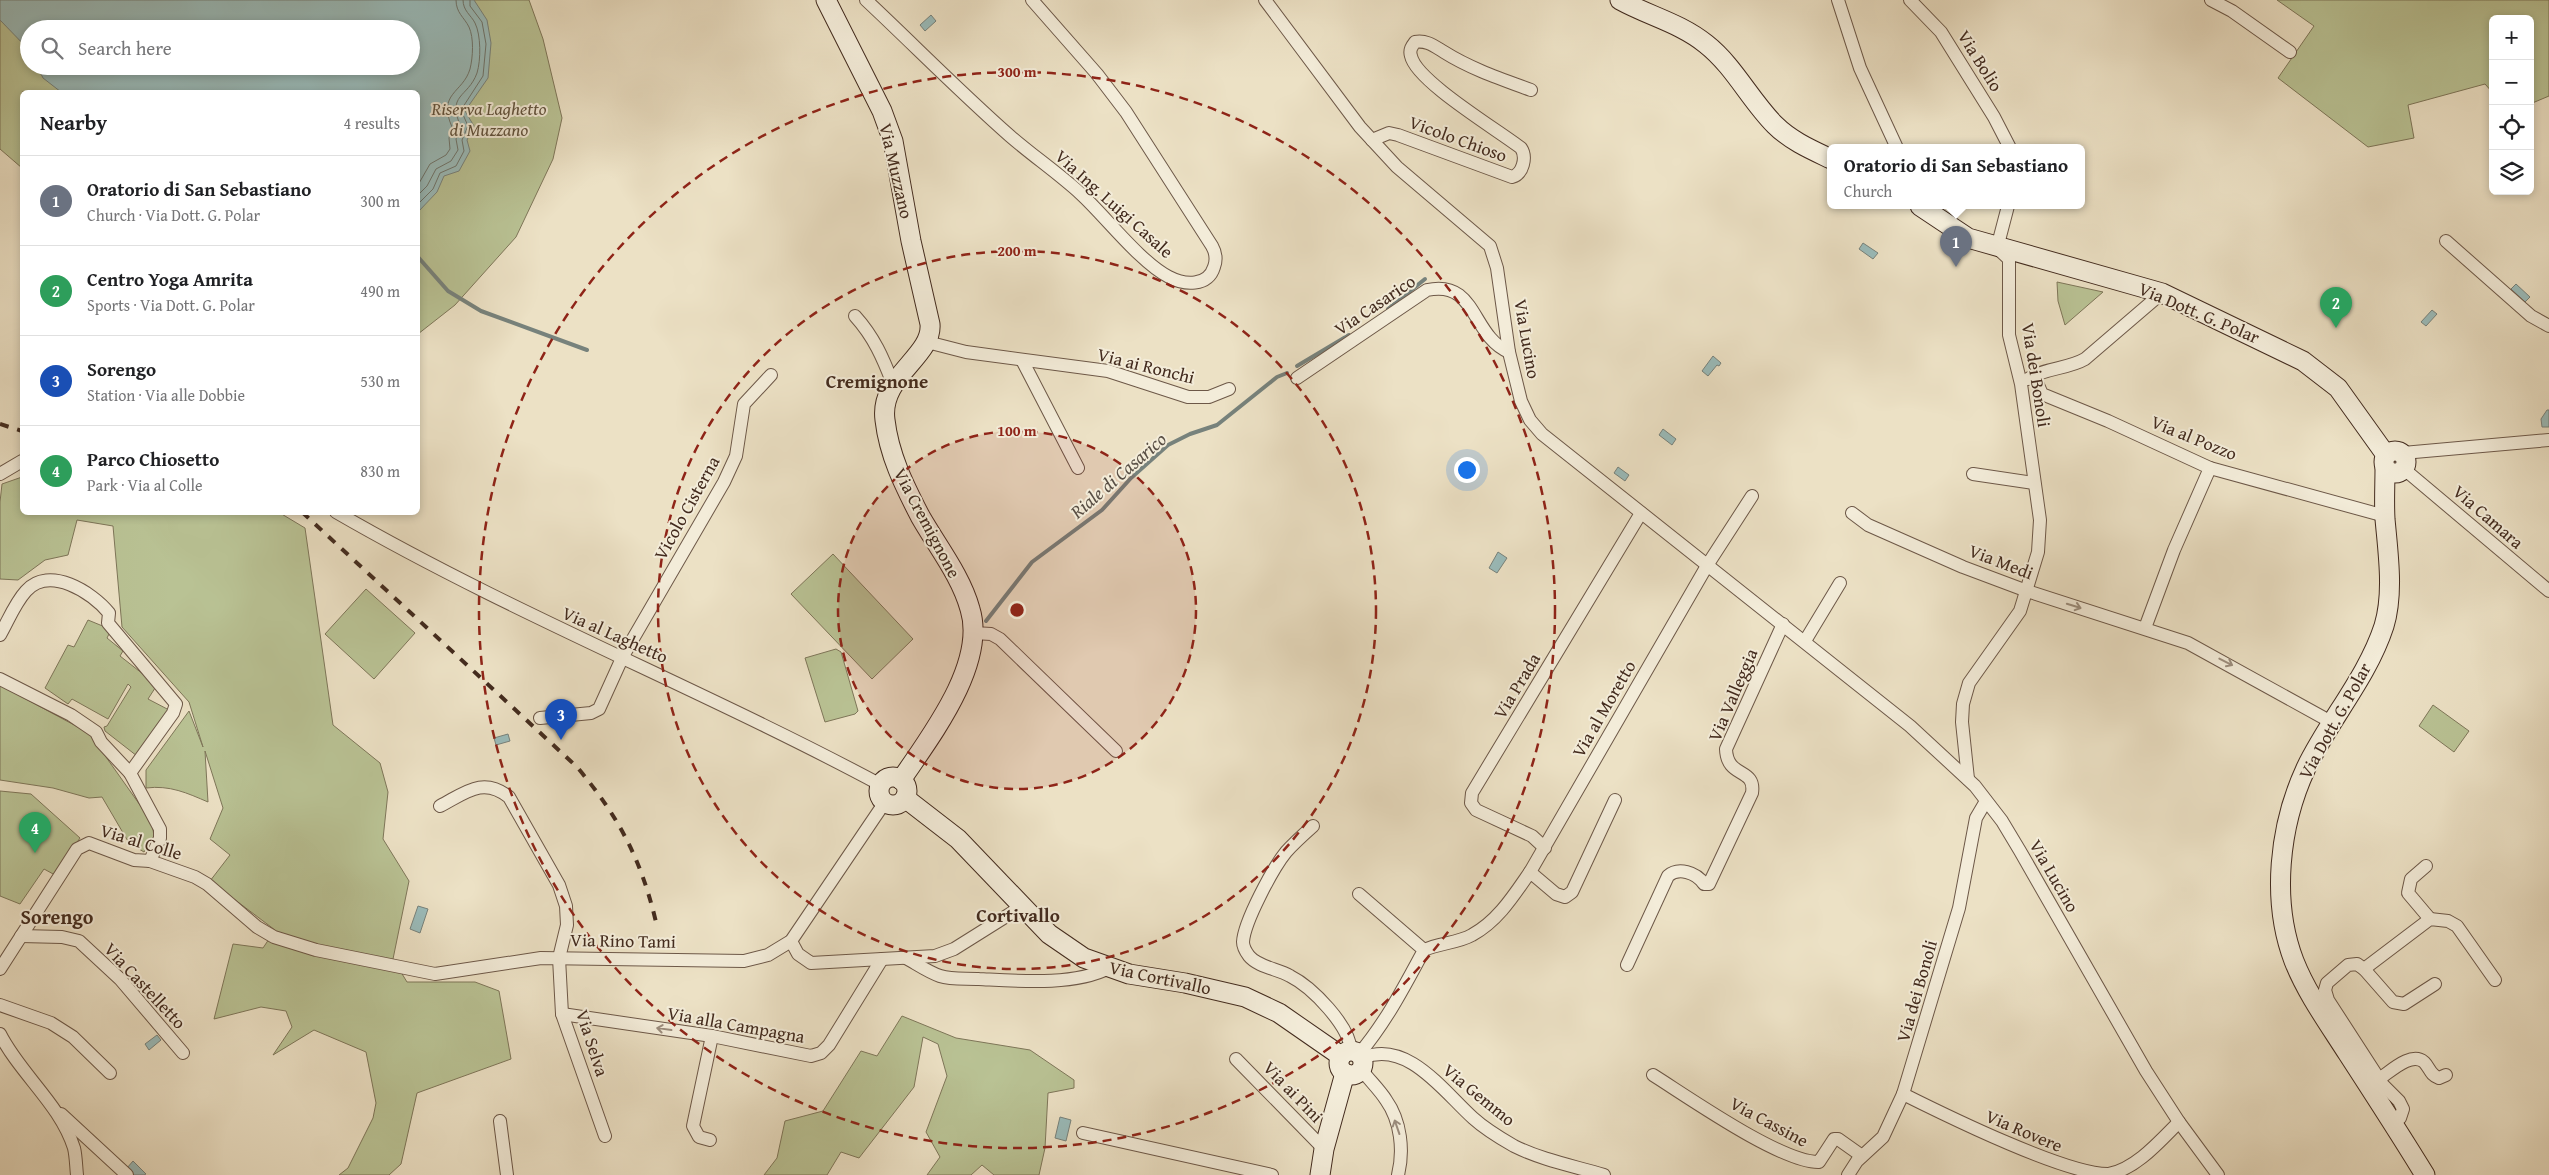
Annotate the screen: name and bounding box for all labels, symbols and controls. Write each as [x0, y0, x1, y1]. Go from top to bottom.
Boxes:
map controls [2489, 15, 2534, 195]
button: + [2489, 15, 2534, 60]
search box [20, 20, 420, 75]
street label: Via Bolio [1951, 25, 2010, 97]
icon: search [38, 34, 66, 62]
text: Search here [78, 34, 172, 62]
button: − [2489, 60, 2534, 105]
text: 300 m [997, 61, 1037, 82]
park label: Riserva Laghetto di Muzzano [431, 95, 547, 143]
button: locate [2489, 105, 2534, 150]
text: Nearby [40, 107, 107, 138]
street label: Vicolo Chioso [1405, 108, 1511, 169]
text: 4 results [343, 111, 400, 135]
street label: Via Muzzano [872, 120, 921, 221]
street label: Via Ing. Luigi Casale [1049, 143, 1180, 264]
popup [1827, 144, 2085, 209]
button: layers [2489, 150, 2534, 195]
text: Oratorio di San Sebastiano [1844, 151, 2068, 179]
text: Oratorio di San Sebastiano [87, 175, 311, 203]
text: Church [1844, 179, 1892, 203]
text: 1 [52, 189, 60, 213]
text: 300 m [360, 189, 400, 213]
text: Church · Via Dott. G. Polar [87, 203, 260, 227]
pin: 1 [1940, 226, 1972, 267]
text: 200 m [997, 240, 1037, 261]
text: Centro Yoga Amrita [87, 265, 253, 293]
street label: Via Casarico [1329, 267, 1421, 342]
street label: Via Dott. G. Polar [2134, 275, 2264, 350]
text: 2 [52, 279, 60, 303]
text: 490 m [360, 279, 400, 303]
pin: 2 [2320, 287, 2352, 328]
text: Sports · Via Dott. G. Polar [87, 293, 255, 317]
street label: Via Lucino [1507, 297, 1548, 381]
street label: Via dei Bonoli [2015, 321, 2058, 429]
street label: Via ai Ronchi [1095, 340, 1198, 391]
text: Sorengo [87, 355, 156, 383]
district label: Cremignone [826, 367, 928, 395]
text: 3 [52, 369, 60, 393]
text: 530 m [360, 369, 400, 393]
text: Station · Via alle Dobbie [87, 383, 245, 407]
street label: Via al Pozzo [2147, 408, 2241, 467]
text: 100 m [997, 420, 1037, 441]
water label: Riale di Casarico [1063, 425, 1172, 525]
text: Parco Chiosetto [87, 445, 219, 473]
street label: Vicolo Cisterna [647, 450, 726, 565]
your location [1454, 457, 1480, 483]
text: 4 [52, 459, 60, 483]
text: 830 m [360, 459, 400, 483]
street label: Via Cremignone [887, 463, 968, 583]
text: Park · Via al Colle [87, 473, 203, 497]
street label: Via Camara [2447, 478, 2530, 556]
street label: Via Medi [1965, 537, 2037, 586]
street label: Via al Laghetto [558, 599, 673, 670]
centre of rings [1008, 601, 1026, 619]
one-way arrow [2065, 601, 2081, 611]
street label: Via Valleggia [1701, 644, 1764, 745]
street label: Via Prada [1486, 647, 1547, 724]
street label: Via al Moretto [1565, 655, 1642, 762]
street label: Via Dott. G. Polar [2291, 657, 2378, 784]
one-way arrow [2218, 658, 2233, 667]
pin: 3 [545, 699, 577, 740]
pin: 4 [19, 812, 51, 853]
street label: Via al Colle [97, 816, 185, 867]
street label: Via Lucino [2023, 834, 2086, 917]
district label: Cortivallo [976, 901, 1060, 929]
district label: Sorengo [21, 902, 94, 931]
street label: Via Rino Tami [570, 926, 676, 955]
street label: Via Castelletto [98, 936, 193, 1035]
street label: Via dei Bonoli [1889, 937, 1944, 1045]
street label: Via Cortivallo [1107, 954, 1214, 1001]
street label: Via alla Campagna [665, 999, 807, 1050]
street label: Via Selva [569, 1006, 616, 1080]
one-way arrow [656, 1024, 672, 1034]
street label: Via ai Pini [1257, 1055, 1330, 1129]
street label: Via Gemmo [1437, 1057, 1522, 1132]
street label: Via Cassine [1725, 1090, 1813, 1154]
street label: Via Rovere [1982, 1102, 2067, 1159]
one-way arrow [1392, 1120, 1401, 1136]

